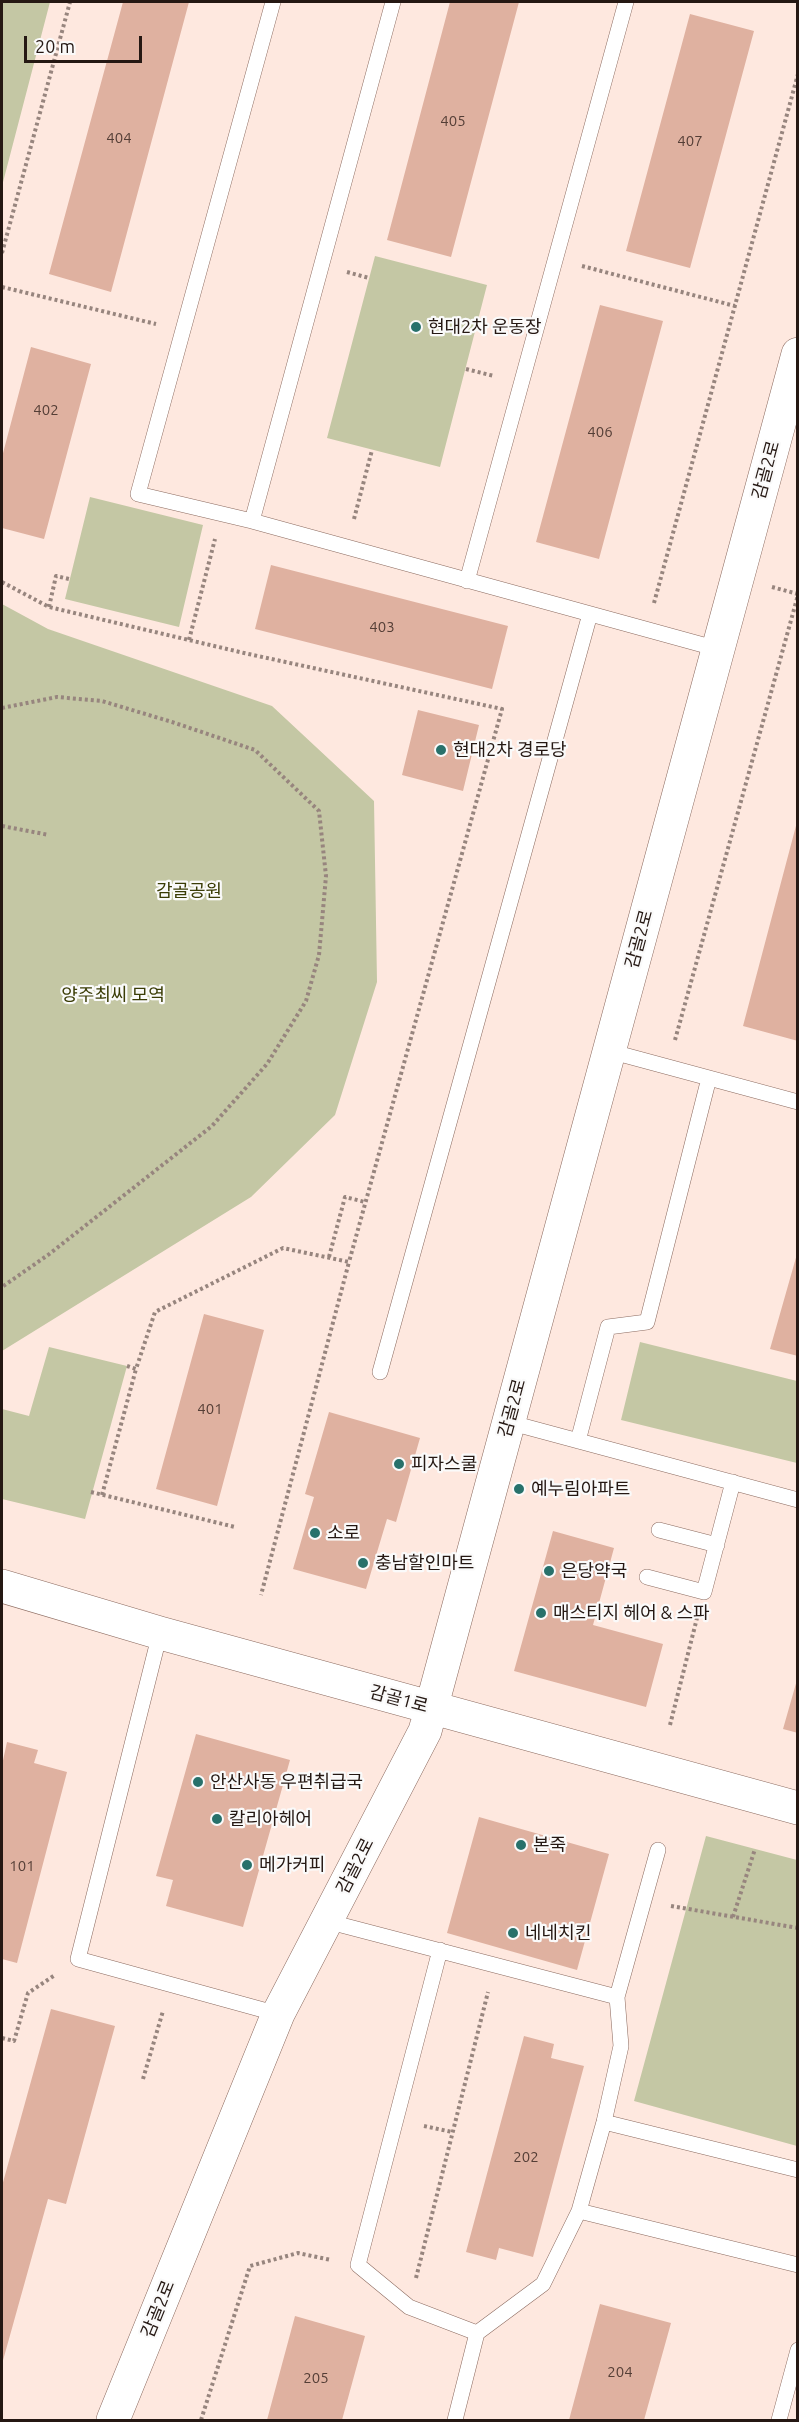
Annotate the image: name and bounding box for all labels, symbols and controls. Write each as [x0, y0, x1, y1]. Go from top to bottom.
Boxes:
scale bar [27, 24, 146, 62]
text: 20 m [35, 36, 75, 56]
house number: 405 [440, 112, 466, 130]
house number: 404 [106, 129, 132, 147]
house number: 407 [677, 132, 703, 150]
place label: 현대2차 운동장 [428, 316, 542, 338]
marker: 현대2차 운동장 [409, 320, 423, 334]
house number: 402 [33, 401, 59, 419]
house number: 406 [587, 423, 613, 441]
street label: 감골2로 [748, 438, 784, 502]
house number: 403 [369, 618, 395, 636]
place label: 현대2차 경로당 [453, 739, 567, 761]
marker: 현대2차 경로당 [434, 743, 448, 757]
park label: 감골공원 [156, 880, 222, 902]
street label: 감골2로 [621, 907, 657, 971]
park label: 양주최씨 모역 [61, 984, 165, 1006]
street label: 감골2로 [494, 1376, 530, 1440]
house number: 401 [197, 1400, 223, 1418]
place label: 피자스쿨 [411, 1453, 477, 1475]
marker: 피자스쿨 [392, 1457, 406, 1471]
place label: 예누림아파트 [531, 1478, 630, 1500]
marker: 예누림아파트 [512, 1482, 526, 1496]
place label: 소로 [327, 1522, 360, 1544]
marker: 소로 [308, 1526, 322, 1540]
place label: 충남할인마트 [375, 1552, 474, 1574]
marker: 충남할인마트 [356, 1556, 370, 1570]
place label: 은당약국 [561, 1560, 627, 1582]
marker: 은당약국 [542, 1564, 556, 1578]
place label: 매스티지 헤어 & 스파 [553, 1602, 710, 1624]
marker: 매스티지 헤어 & 스파 [534, 1606, 548, 1620]
street label: 감골1로 [367, 1681, 431, 1717]
place label: 안산사동 우편취급국 [210, 1771, 363, 1793]
marker: 안산사동 우편취급국 [191, 1775, 205, 1789]
place label: 칼리아헤어 [229, 1808, 312, 1830]
marker: 칼리아헤어 [210, 1812, 224, 1826]
street label: 감골2로 [332, 1834, 378, 1898]
place label: 본죽 [533, 1834, 566, 1856]
marker: 본죽 [514, 1838, 528, 1852]
place label: 메가커피 [259, 1854, 325, 1876]
house number: 101 [9, 1857, 35, 1875]
marker: 메가커피 [240, 1858, 254, 1872]
place label: 네네치킨 [525, 1922, 591, 1944]
marker: 네네치킨 [506, 1926, 520, 1940]
house number: 202 [513, 2148, 539, 2166]
street label: 감골2로 [137, 2277, 179, 2341]
house number: 204 [607, 2363, 633, 2381]
house number: 205 [303, 2369, 329, 2387]

